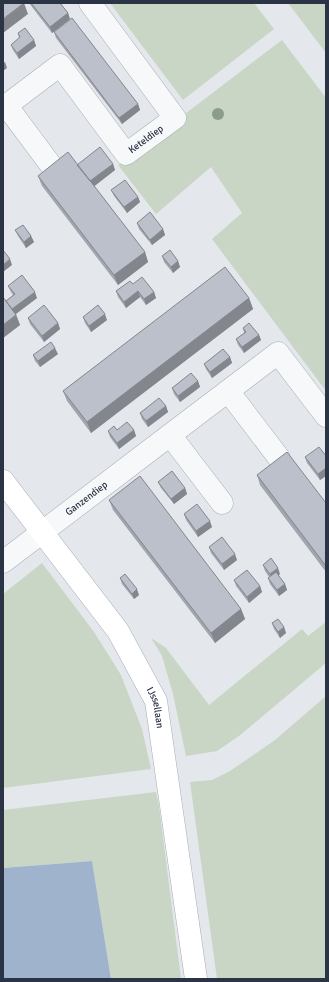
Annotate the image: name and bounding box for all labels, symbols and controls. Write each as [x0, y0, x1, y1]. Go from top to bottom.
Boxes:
street label: Keteldiep [126, 123, 166, 156]
street label: Ganzendiep [63, 478, 110, 518]
street label: IJssellaan [144, 685, 166, 729]

